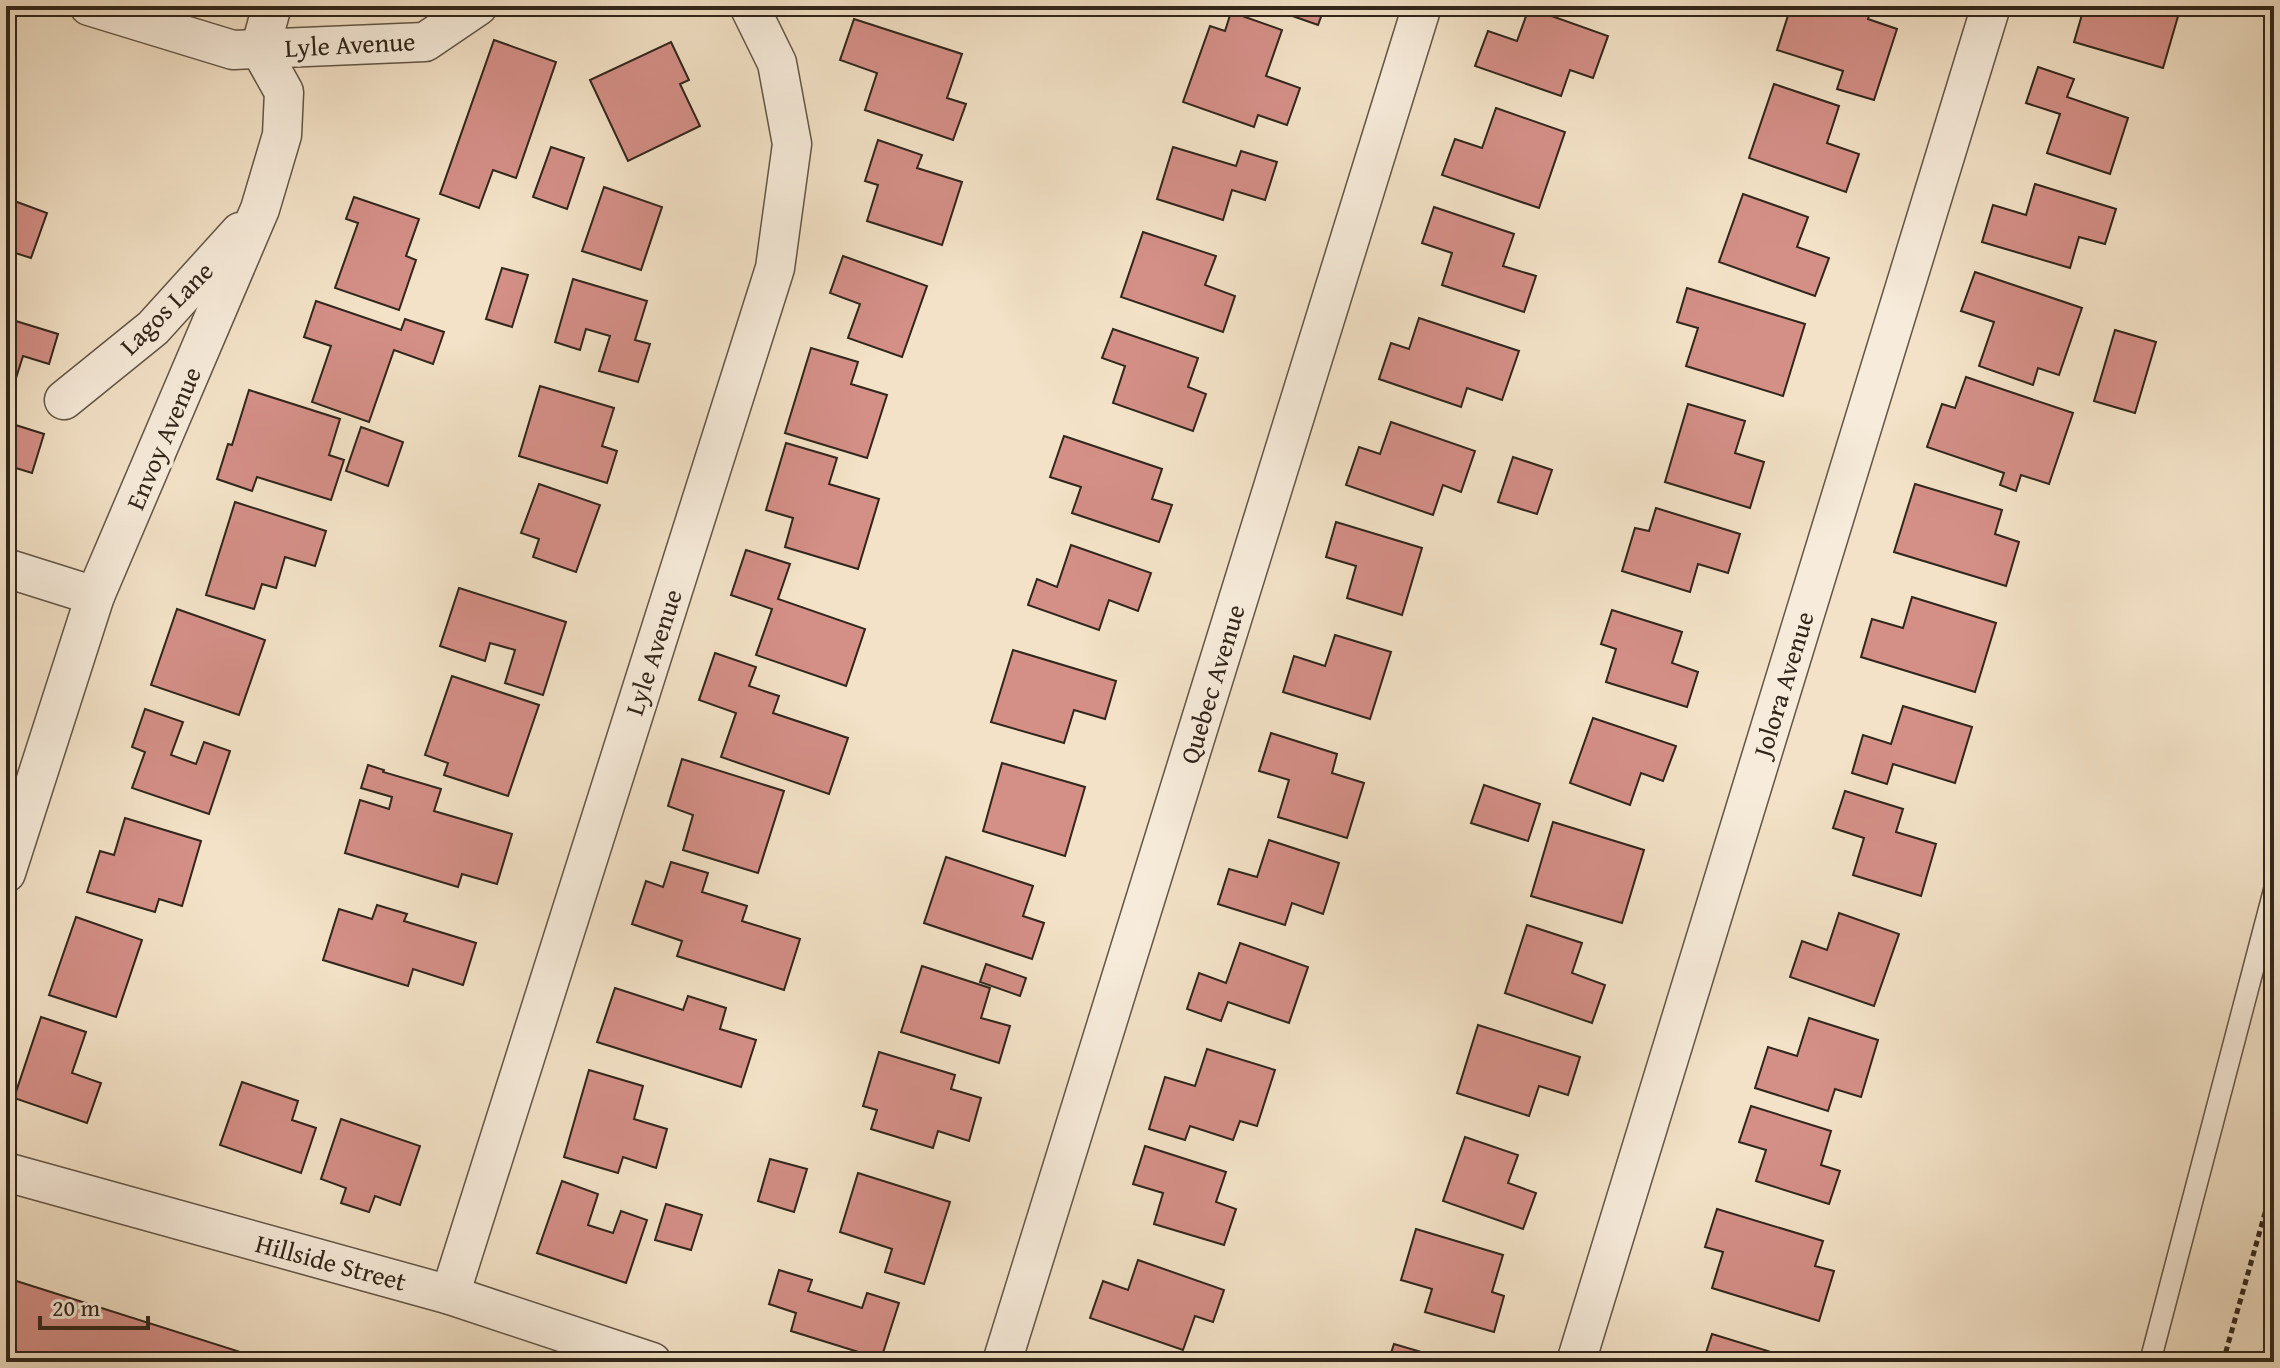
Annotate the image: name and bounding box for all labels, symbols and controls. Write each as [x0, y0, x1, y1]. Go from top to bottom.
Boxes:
street label: Lyle Avenue [284, 21, 416, 67]
street label: Lagos Lane [110, 252, 222, 364]
street label: Envoy Avenue [115, 360, 211, 516]
street label: Lyle Avenue [614, 584, 692, 720]
street label: Quebec Avenue [1169, 599, 1255, 769]
street label: Jolora Avenue [1741, 606, 1824, 764]
street label: Hillside Street [251, 1223, 411, 1301]
scale bar [40, 1280, 148, 1330]
text: 20 m [52, 1290, 100, 1325]

